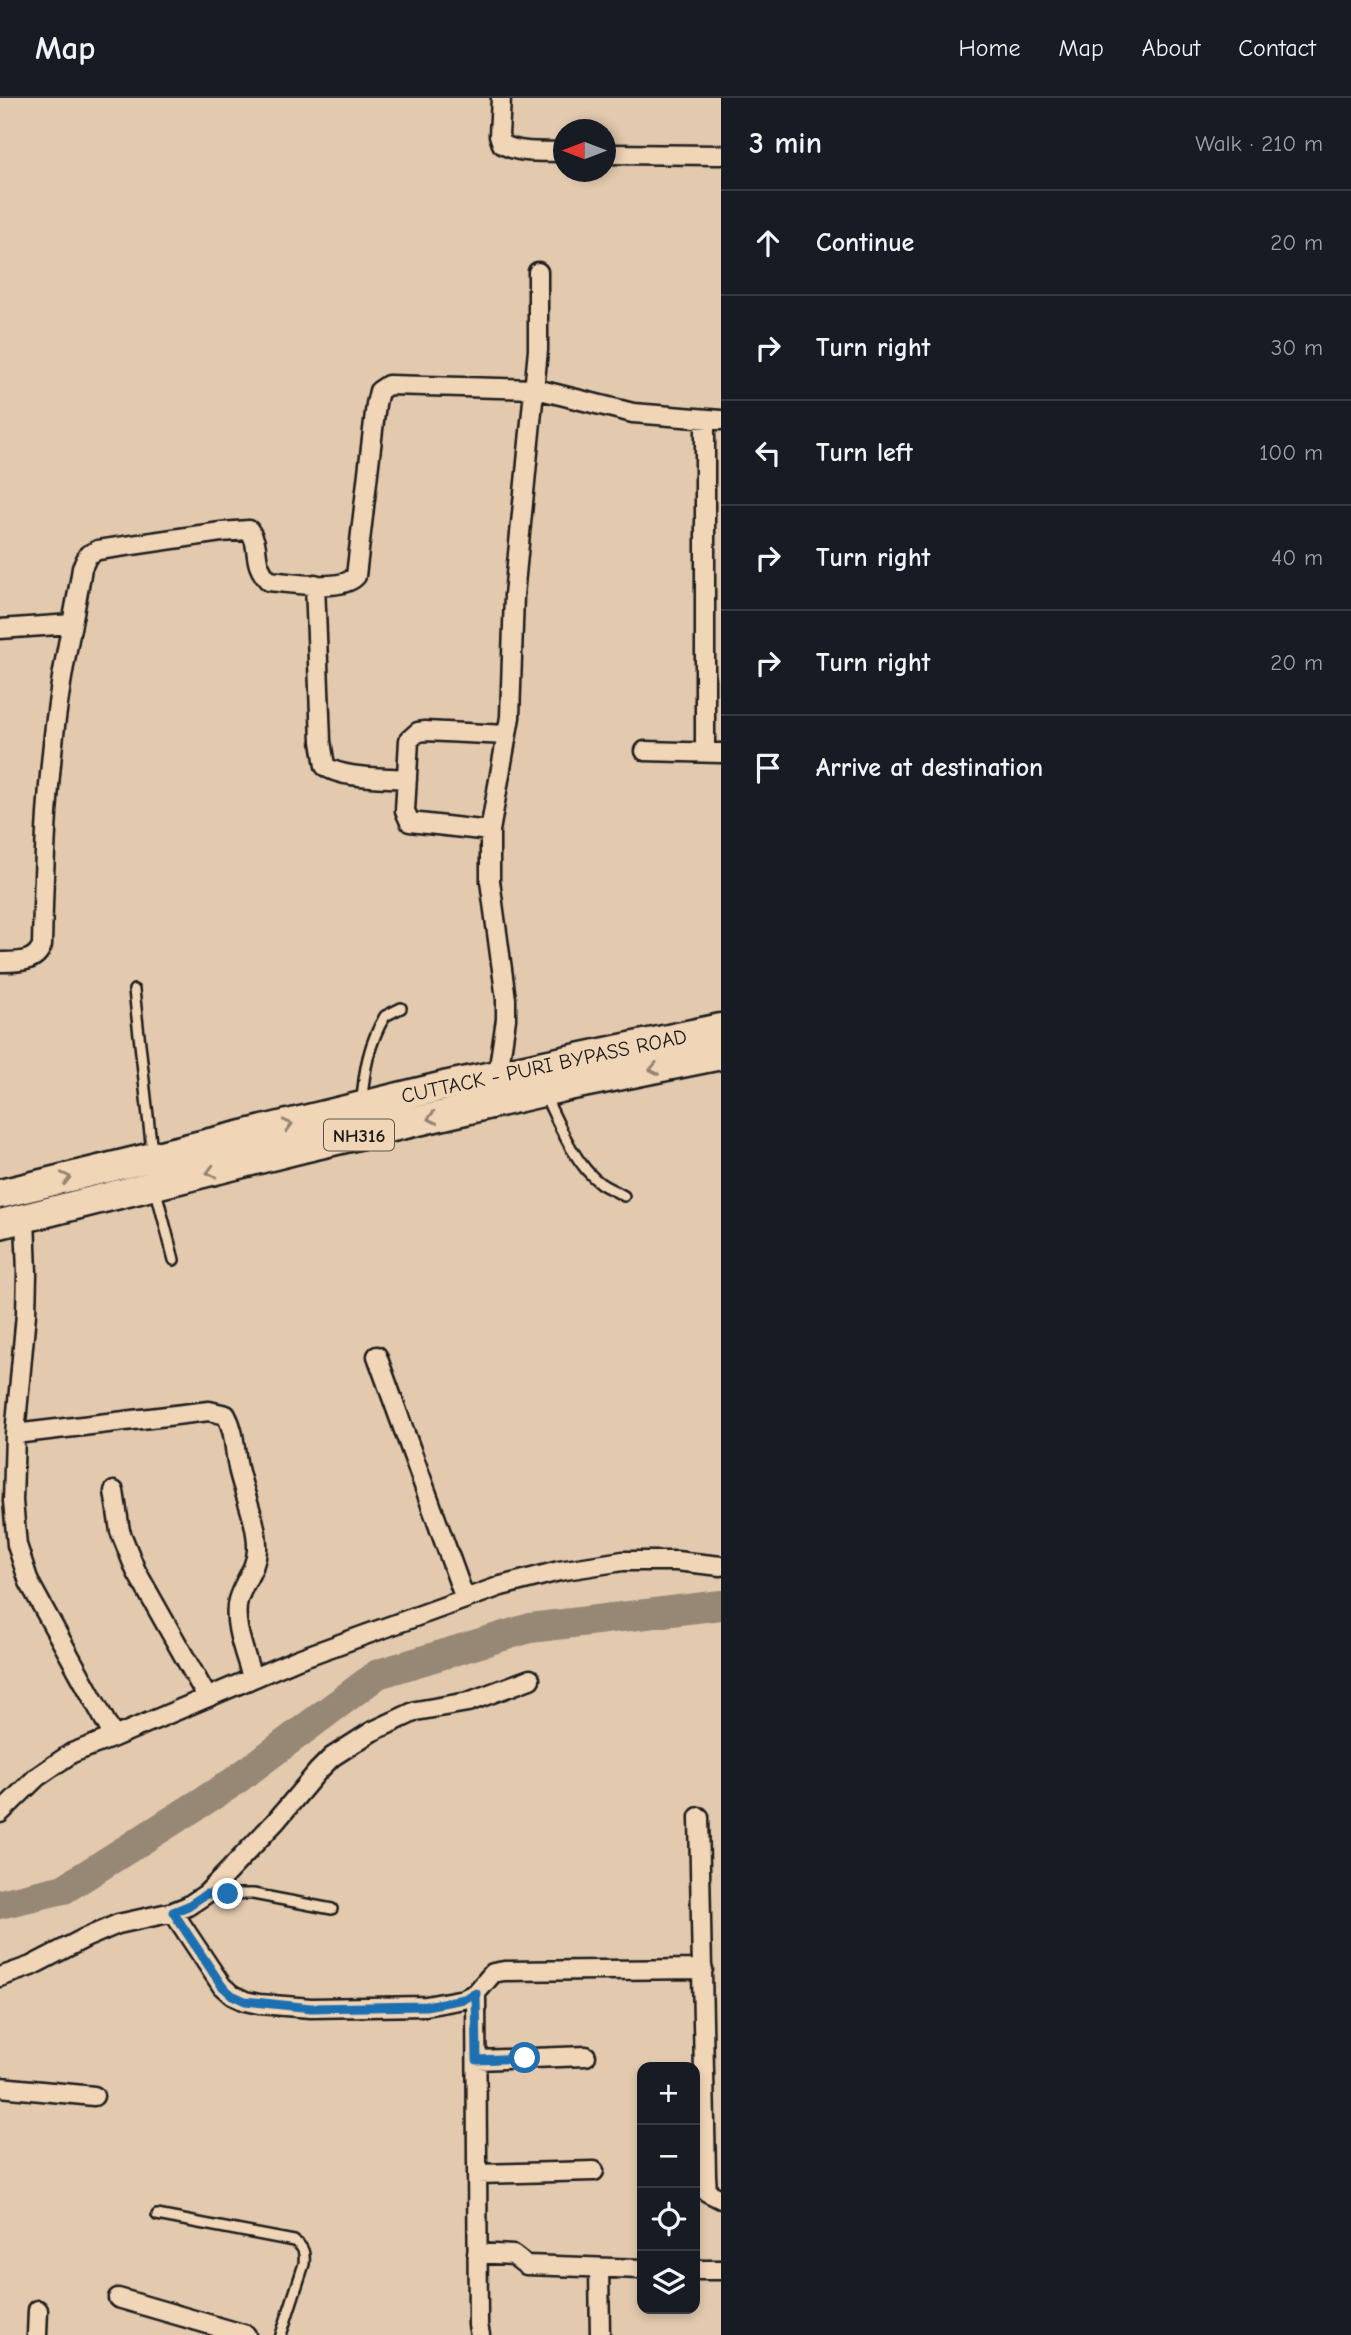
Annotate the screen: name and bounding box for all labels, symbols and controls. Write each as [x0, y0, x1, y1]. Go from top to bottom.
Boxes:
text: Map [35, 29, 96, 67]
text: Home [959, 34, 1020, 62]
text: Map [1058, 34, 1104, 62]
text: About [1142, 34, 1200, 62]
text: Contact [1238, 34, 1316, 62]
north arrow [553, 119, 616, 182]
text: 3 min [749, 126, 822, 161]
text: Walk · 210 m [1195, 130, 1323, 157]
icon: ahead [749, 224, 787, 262]
text: Continue [816, 228, 914, 258]
text: 20 m [1270, 229, 1323, 256]
icon: right [749, 329, 787, 367]
text: Turn right [816, 333, 930, 363]
text: 30 m [1271, 334, 1323, 361]
icon: left [749, 434, 787, 472]
text: Turn left [816, 438, 913, 468]
text: 100 m [1259, 439, 1323, 466]
icon: right [749, 539, 787, 577]
text: Turn right [816, 543, 930, 573]
text: 40 m [1271, 544, 1323, 571]
icon: right [749, 644, 787, 682]
text: Turn right [816, 648, 930, 678]
text: 20 m [1270, 649, 1323, 676]
icon: arrive [749, 749, 787, 787]
text: Arrive at destination [816, 753, 1043, 783]
street label: CUTTACK - PURI BYPASS ROAD [399, 1024, 689, 1108]
one-way arrow [648, 1060, 660, 1075]
one-way arrow [426, 1110, 438, 1124]
one-way arrow [281, 1119, 293, 1133]
road number: NH316 [324, 1119, 394, 1150]
one-way arrow [205, 1164, 217, 1178]
one-way arrow [60, 1172, 72, 1186]
route end [212, 1878, 243, 1909]
route start [509, 2042, 540, 2073]
map controls [637, 2062, 700, 2314]
button: + [637, 2062, 700, 2125]
button: − [637, 2125, 700, 2188]
button: locate [637, 2188, 700, 2251]
button: layers [637, 2251, 700, 2314]

